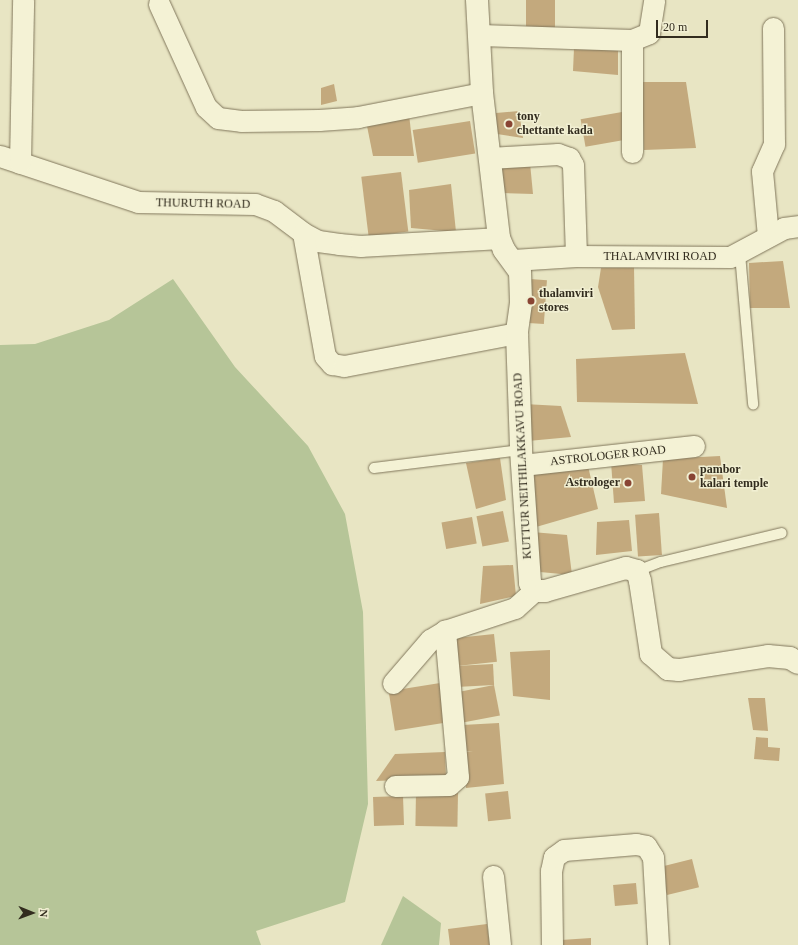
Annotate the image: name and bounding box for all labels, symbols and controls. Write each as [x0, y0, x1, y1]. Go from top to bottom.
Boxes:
scale bar [658, 12, 710, 38]
text: 20 m [663, 20, 687, 34]
place label: tony chettante kada [517, 110, 593, 138]
marker: tony chettante kada [504, 119, 514, 129]
street label: THURUTH ROAD [156, 196, 250, 212]
street label: THALAMVIRI ROAD [604, 250, 716, 264]
place label: thalamviri stores [539, 287, 593, 315]
marker: thalamviri stores [526, 296, 536, 306]
street label: KUTTUR NEITHILAKKAVU ROAD [511, 373, 535, 559]
street label: ASTROLOGER ROAD [549, 443, 667, 469]
place label: pambor kalari temple [700, 463, 768, 491]
marker: pambor kalari temple [687, 472, 697, 482]
place label: Astrologer [566, 476, 620, 490]
marker: Astrologer [623, 478, 633, 488]
north arrow [12, 893, 52, 933]
text: N [38, 909, 50, 917]

